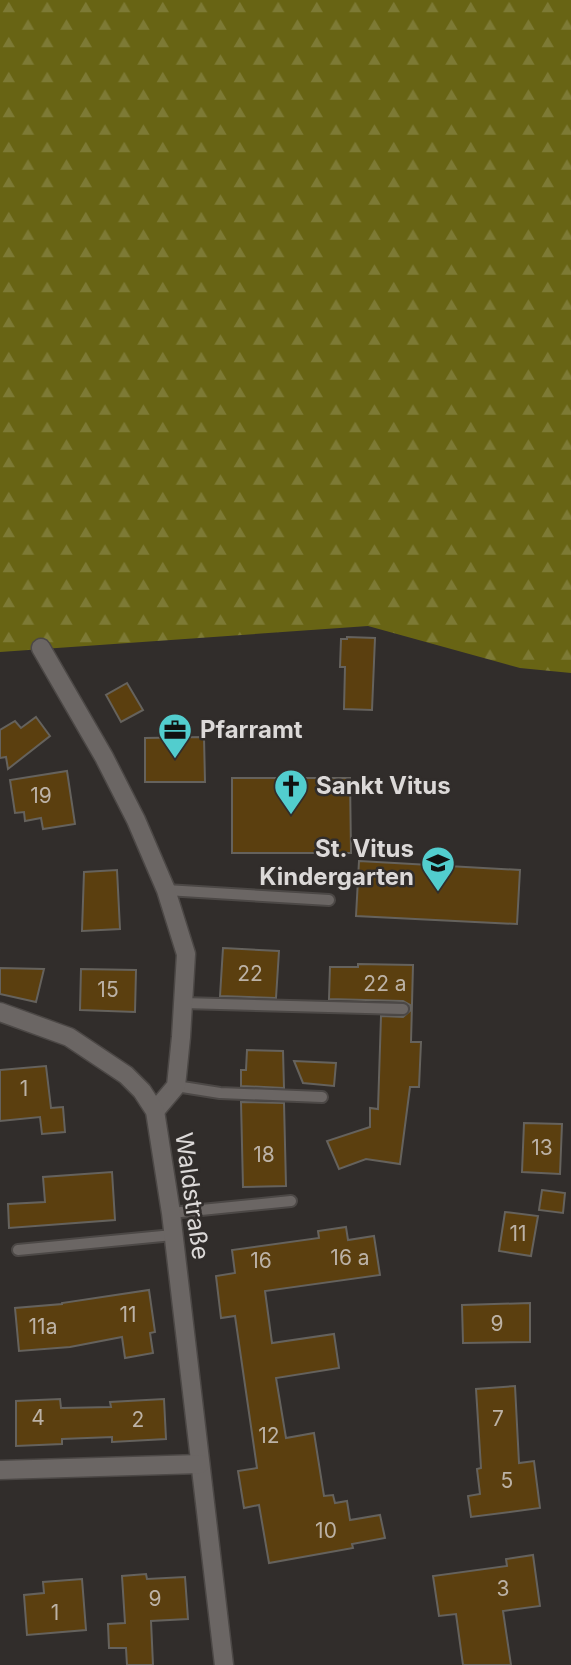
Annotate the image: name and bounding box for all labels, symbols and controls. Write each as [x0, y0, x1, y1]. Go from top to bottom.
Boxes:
office icon: Pfarramt [156, 711, 194, 760]
place label: Pfarramt [200, 715, 303, 744]
church icon: Sankt Vitus [272, 767, 310, 816]
place label: Sankt Vitus [316, 771, 451, 800]
house number: 19 [30, 783, 52, 808]
place label: St. Vitus Kindergarten [259, 834, 414, 891]
school or university icon: St. Vitus Kindergarten [419, 844, 457, 893]
house number: 22 [237, 961, 263, 986]
house number: 22 a [363, 971, 407, 996]
house number: 15 [97, 977, 119, 1002]
house number: 1 [20, 1076, 28, 1101]
street label: Waldstraße [169, 1130, 216, 1261]
house number: 13 [531, 1135, 553, 1160]
house number: 18 [253, 1142, 275, 1167]
house number: 11 [509, 1221, 527, 1246]
house number: 16 a [330, 1245, 370, 1270]
house number: 16 [250, 1248, 272, 1273]
house number: 11 [119, 1302, 137, 1327]
house number: 9 [490, 1311, 504, 1336]
house number: 11a [29, 1314, 57, 1339]
house number: 4 [31, 1405, 45, 1430]
house number: 7 [492, 1406, 504, 1431]
house number: 2 [132, 1407, 144, 1432]
house number: 12 [258, 1423, 280, 1448]
house number: 5 [501, 1468, 513, 1493]
house number: 10 [315, 1518, 337, 1543]
house number: 3 [497, 1576, 509, 1601]
house number: 9 [148, 1586, 162, 1611]
house number: 1 [51, 1600, 59, 1625]

